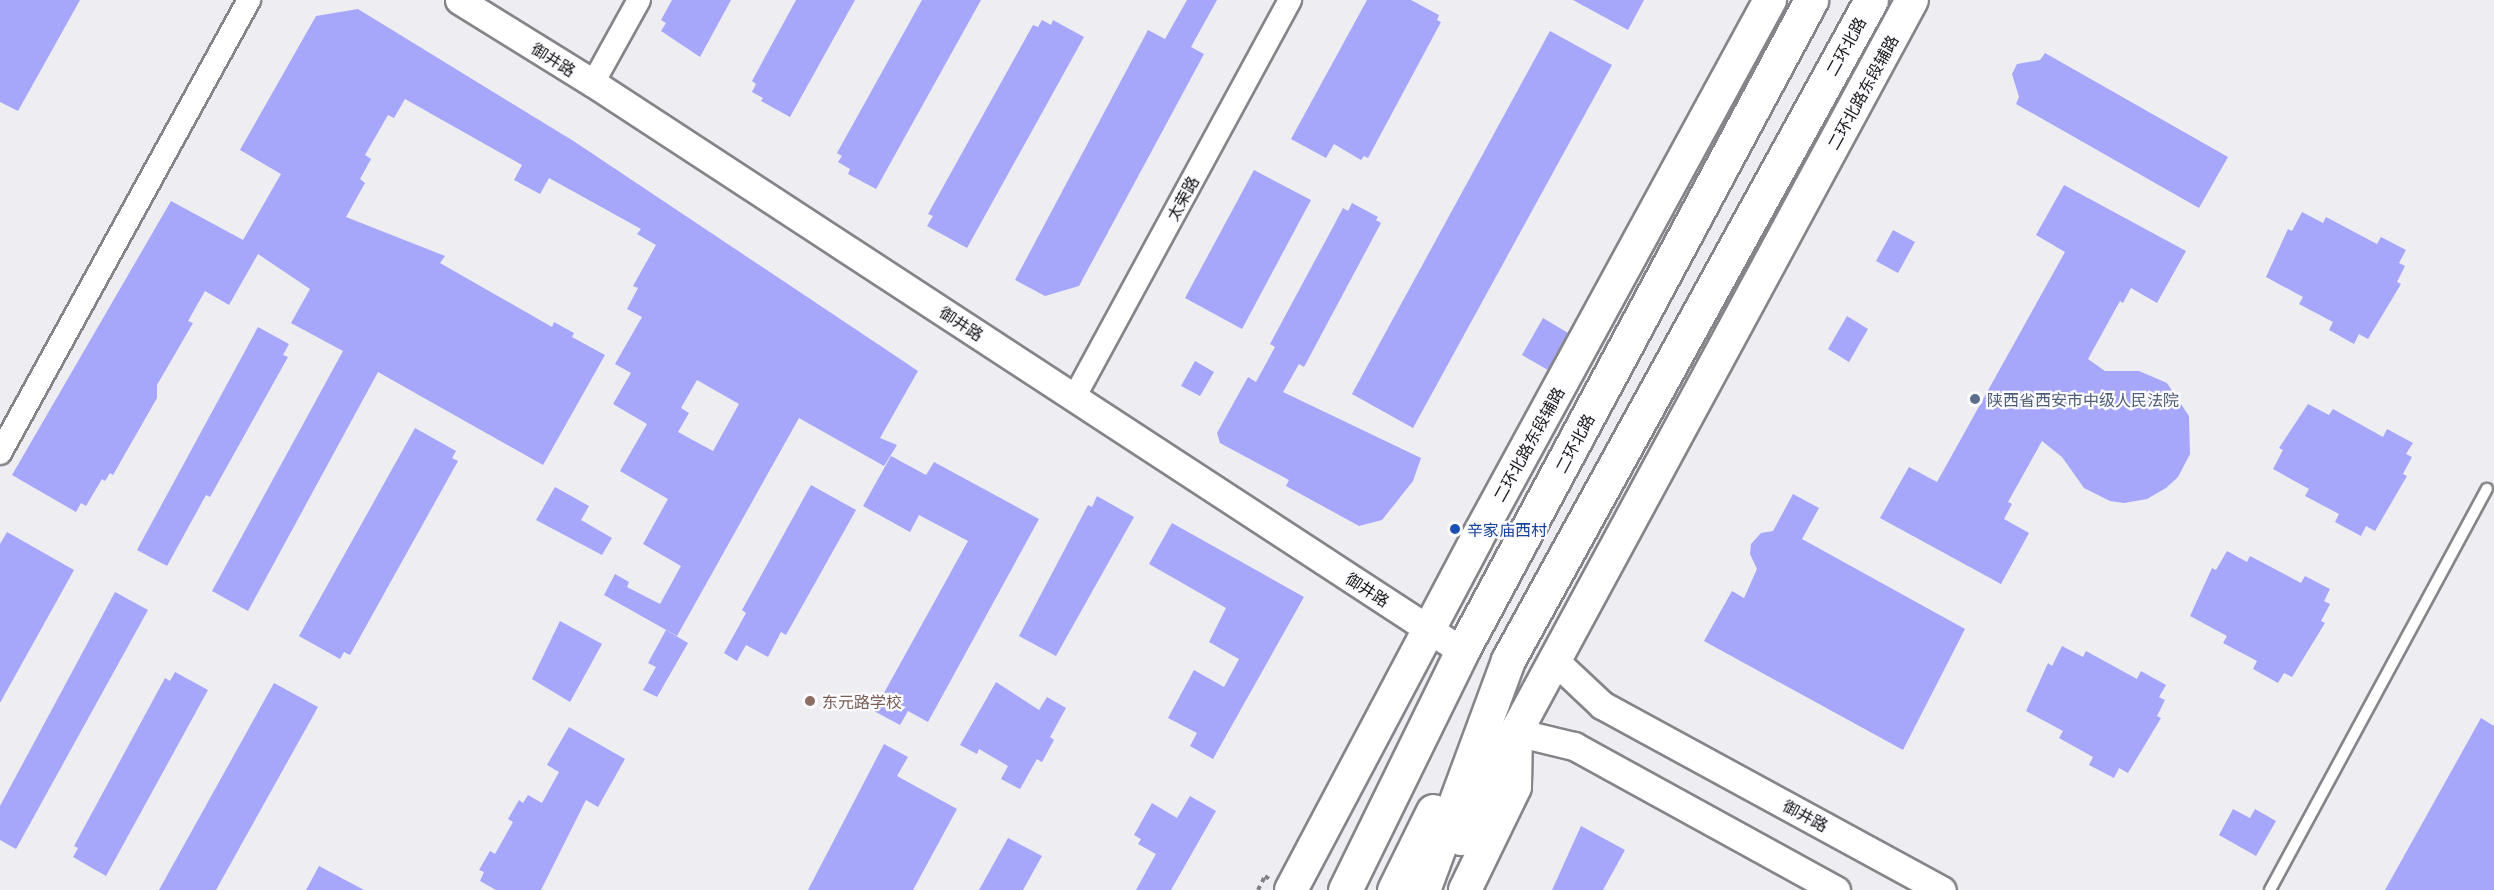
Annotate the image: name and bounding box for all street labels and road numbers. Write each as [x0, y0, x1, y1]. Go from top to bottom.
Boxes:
street label: 二环北路 [1821, 13, 1869, 79]
street label: 二环北路东段辅路 [1823, 31, 1901, 153]
street label: 御井路 [529, 38, 579, 80]
street label: 太荣路 [1162, 172, 1202, 224]
street label: 御井路 [937, 302, 987, 344]
street label: 二环北路东段辅路 [1489, 383, 1567, 505]
street label: 二环北路 [1551, 410, 1597, 476]
street label: 御井路 [1343, 568, 1393, 610]
street label: 御井路 [1780, 795, 1832, 835]

